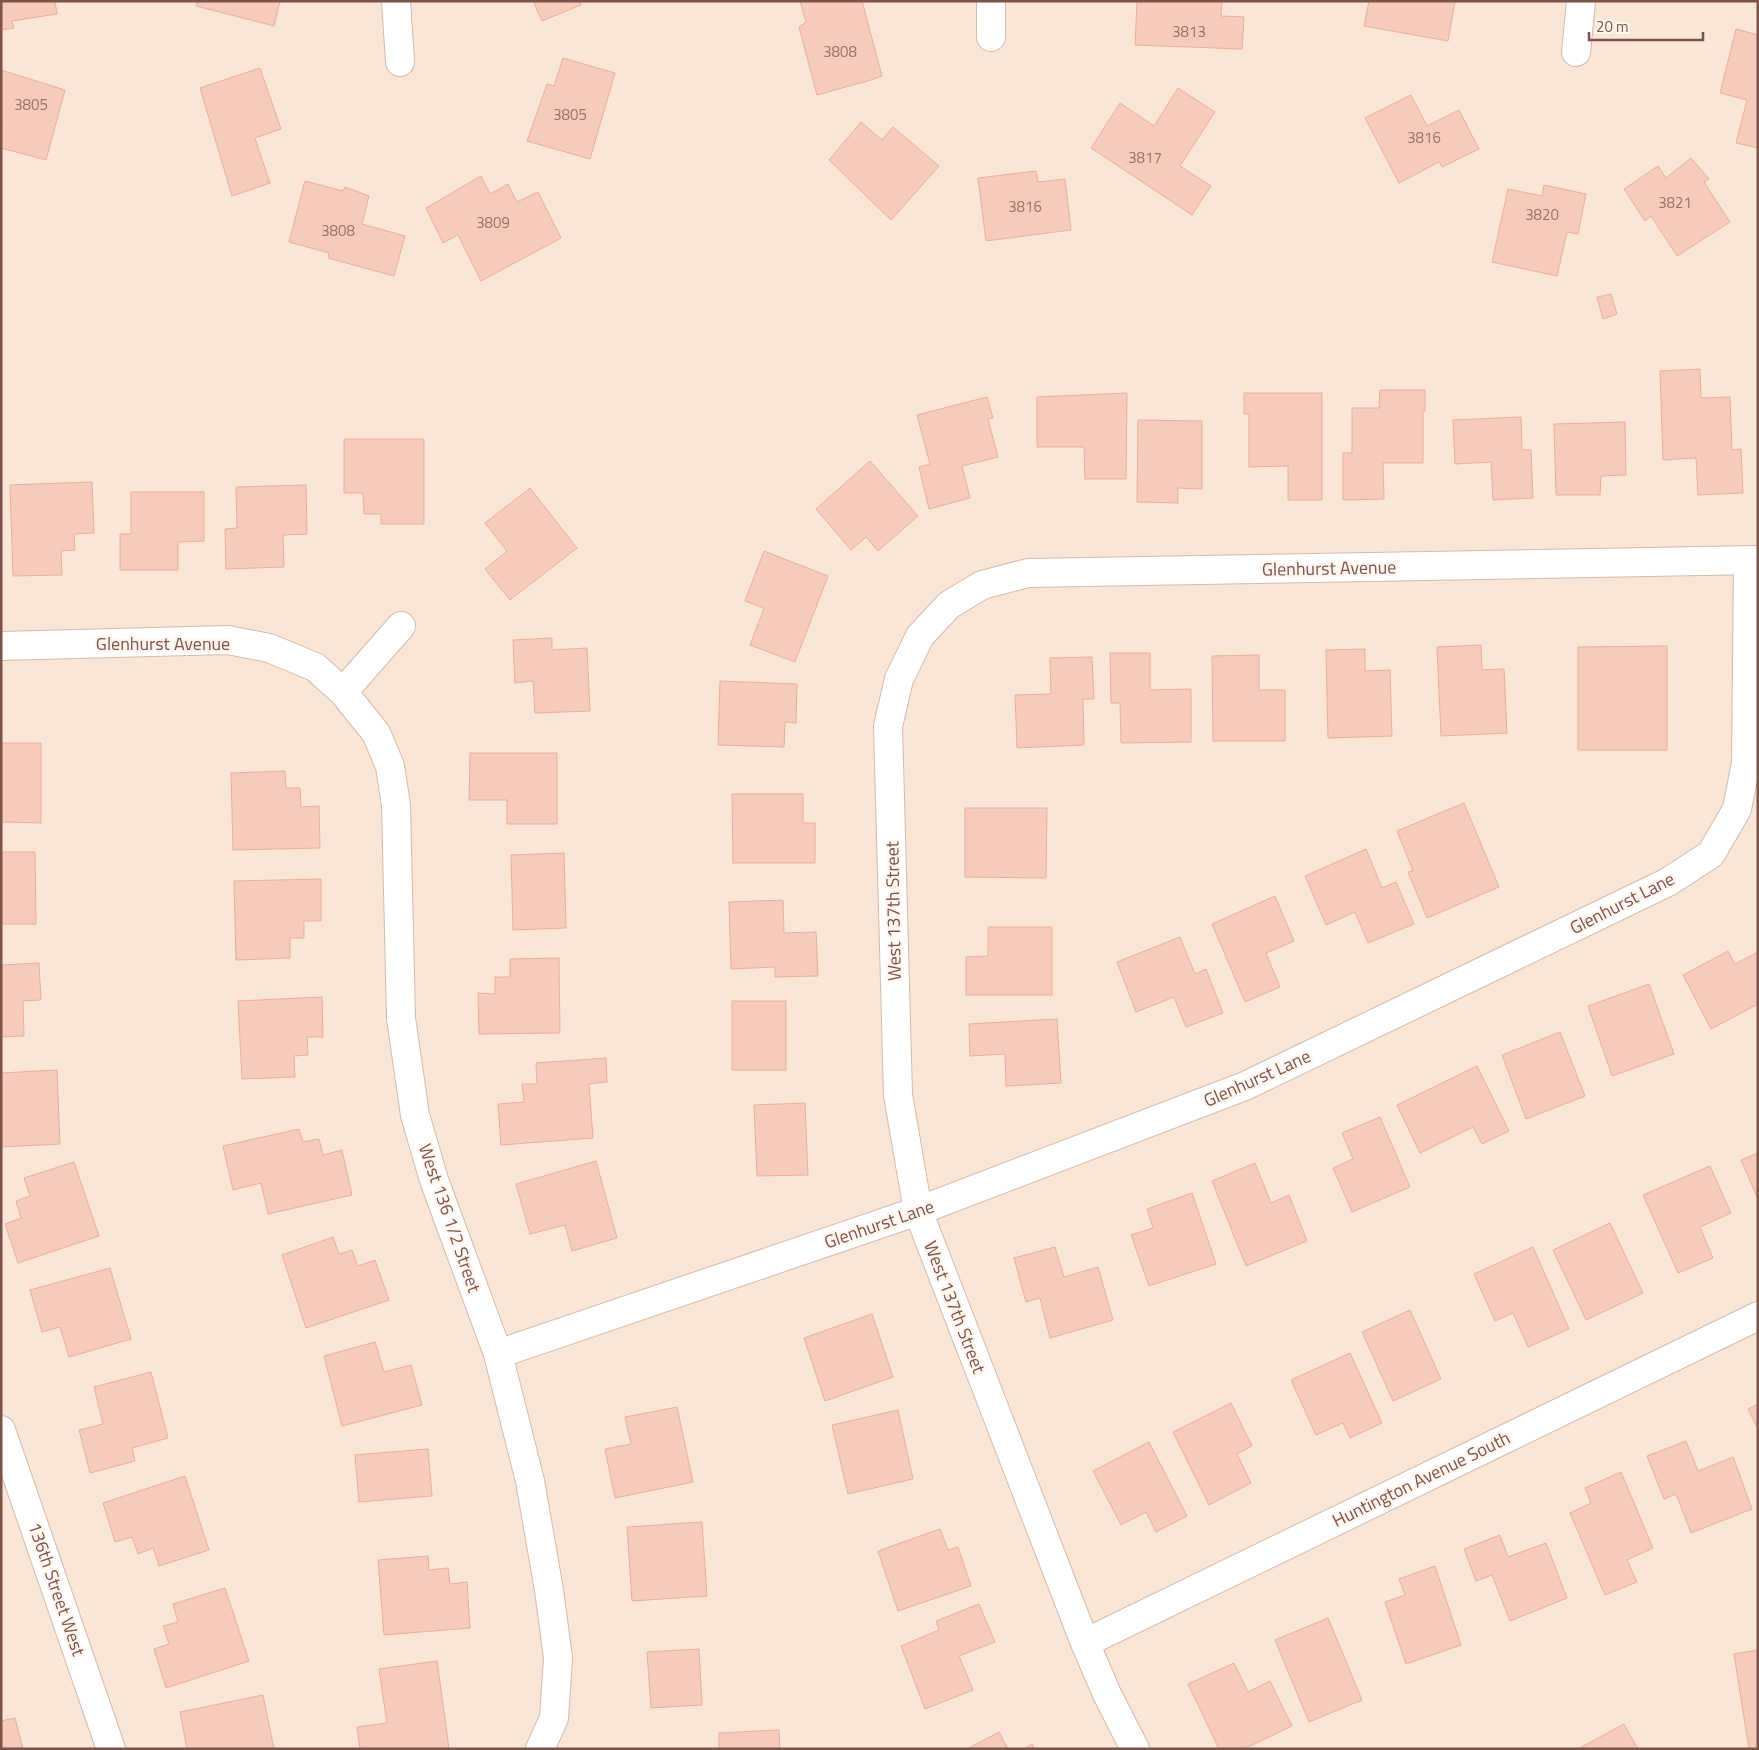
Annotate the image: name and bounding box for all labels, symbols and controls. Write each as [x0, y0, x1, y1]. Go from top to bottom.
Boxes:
scale bar [1589, 10, 1703, 42]
text: 20 m [1596, 15, 1629, 38]
house number: 3813 [1172, 20, 1206, 43]
house number: 3808 [823, 40, 857, 63]
house number: 3805 [14, 93, 48, 116]
house number: 3805 [553, 103, 587, 126]
house number: 3816 [1407, 126, 1441, 149]
house number: 3817 [1128, 146, 1162, 169]
house number: 3821 [1658, 191, 1692, 214]
house number: 3816 [1008, 195, 1042, 218]
house number: 3820 [1525, 203, 1559, 226]
house number: 3809 [476, 211, 510, 234]
house number: 3808 [321, 219, 355, 242]
street label: Glenhurst Avenue [1262, 553, 1396, 583]
street label: Glenhurst Avenue [96, 630, 230, 657]
street label: West 137th Street [878, 840, 908, 981]
street label: Glenhurst Lane [1565, 865, 1679, 941]
street label: Glenhurst Lane [1199, 1042, 1315, 1114]
street label: West 136 1/2 Street [412, 1140, 488, 1297]
street label: Glenhurst Lane [820, 1193, 938, 1255]
street label: West 137th Street [917, 1237, 993, 1378]
street label: Huntington Avenue South [1327, 1424, 1515, 1534]
street label: 136th Street West [21, 1518, 93, 1660]

